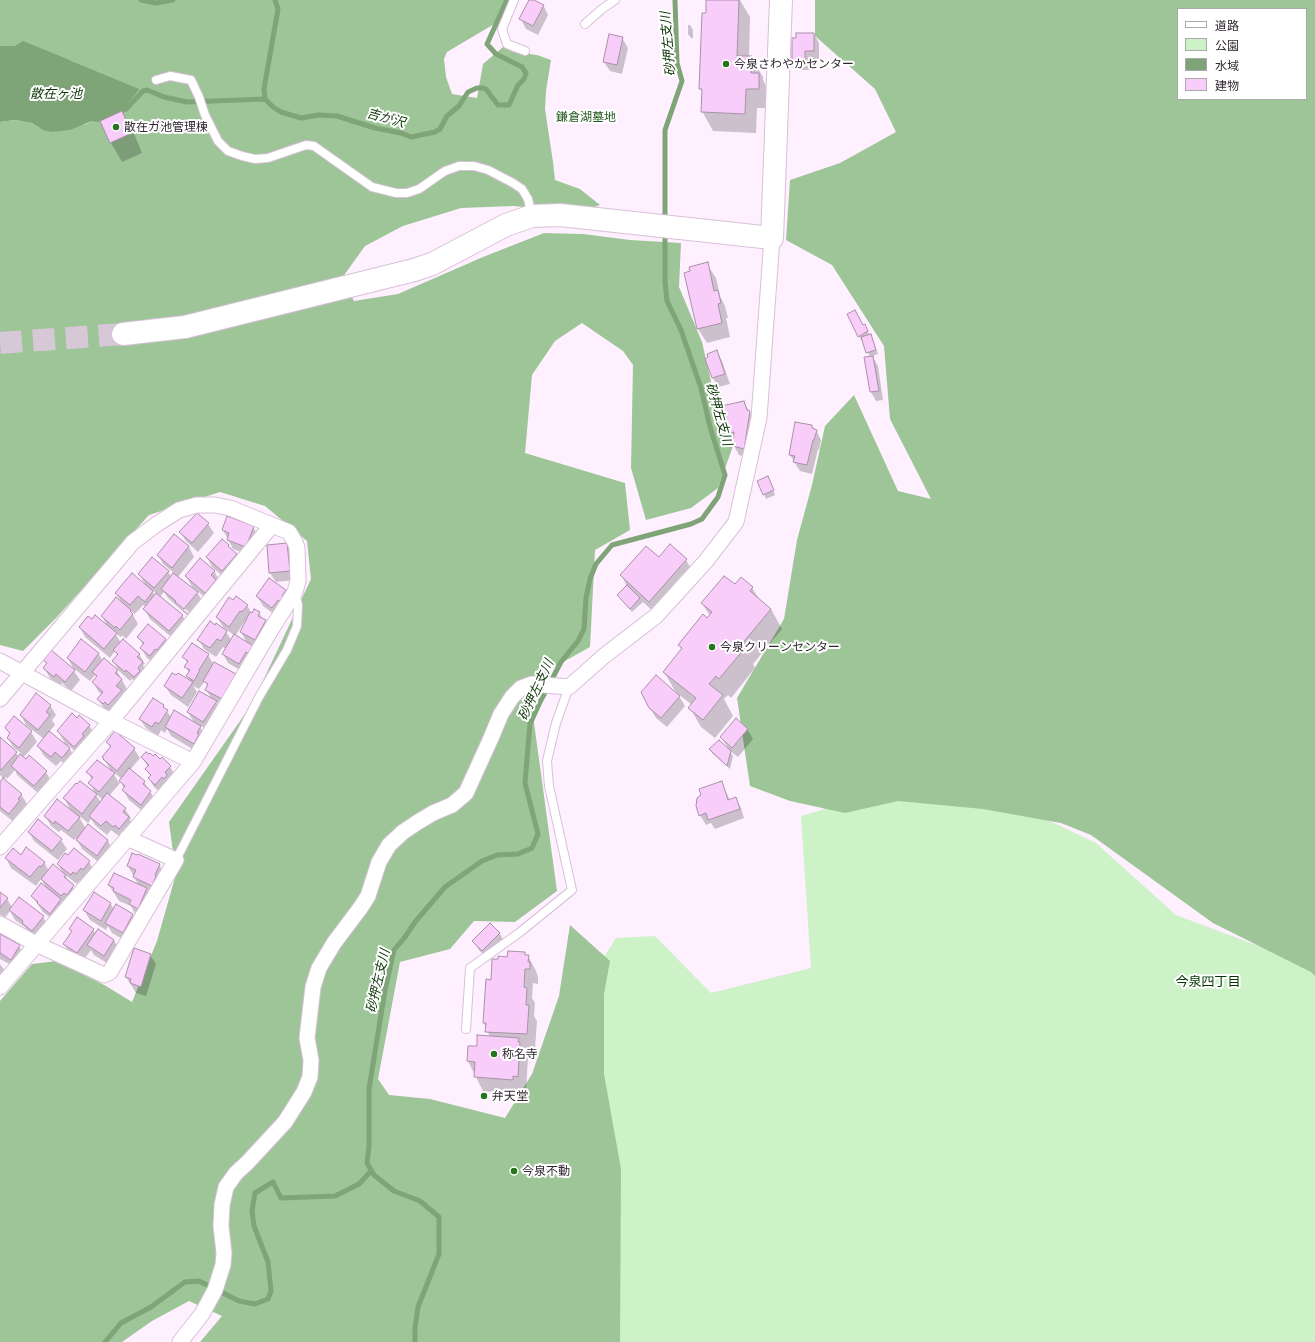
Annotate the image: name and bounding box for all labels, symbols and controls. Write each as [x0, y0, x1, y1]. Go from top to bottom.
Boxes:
legend [1177, 8, 1307, 100]
water label: 砂押左支川 [657, 11, 679, 77]
text: 道路 [1215, 18, 1239, 33]
text: 公園 [1215, 38, 1239, 53]
place label: 今泉さわやかセンター [734, 57, 854, 71]
text: 水域 [1215, 58, 1239, 73]
marker: 今泉さわやかセンター [721, 59, 731, 69]
text: 建物 [1215, 78, 1239, 93]
water label: 散在ヶ池 [30, 86, 82, 102]
water label: 吉が沢 [365, 105, 407, 131]
park label: 鎌倉湖墓地 [556, 110, 616, 124]
place label: 散在ガ池管理棟 [124, 120, 208, 134]
marker: 散在ガ池管理棟 [111, 122, 121, 132]
water label: 砂押左支川 [703, 381, 735, 447]
place label: 今泉クリーンセンター [720, 640, 840, 654]
marker: 今泉クリーンセンター [707, 642, 717, 652]
water label: 砂押左支川 [515, 657, 557, 723]
water label: 砂押左支川 [363, 948, 393, 1014]
district label: 今泉四丁目 [1176, 974, 1240, 990]
place label: 称名寺 [502, 1047, 538, 1061]
marker: 称名寺 [489, 1049, 499, 1059]
place label: 弁天堂 [492, 1089, 528, 1103]
marker: 弁天堂 [479, 1091, 489, 1101]
place label: 今泉不動 [522, 1164, 570, 1178]
marker: 今泉不動 [509, 1166, 519, 1176]

